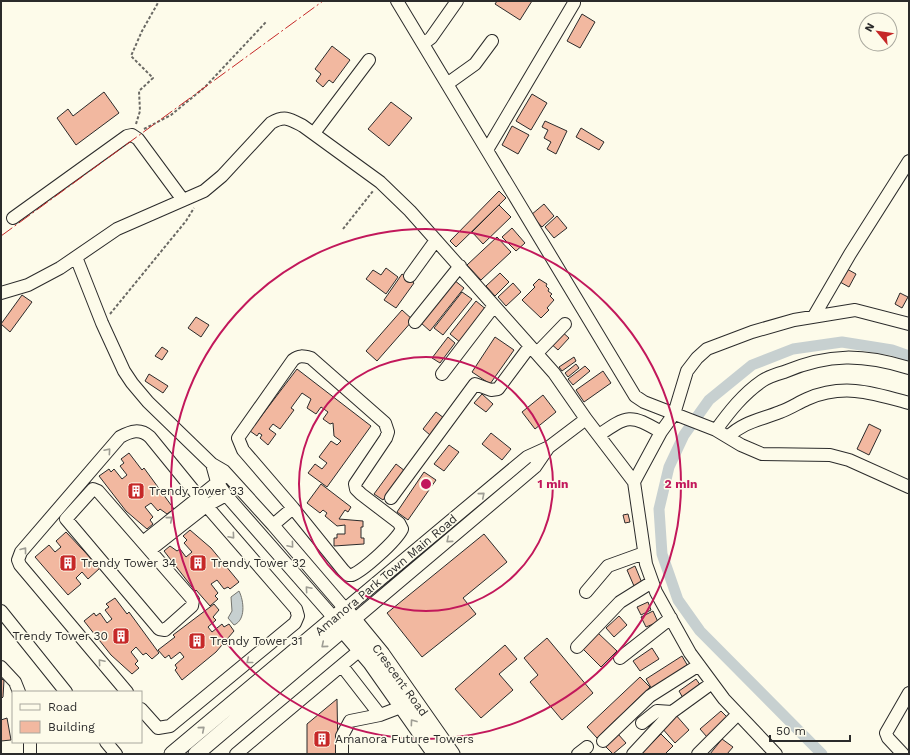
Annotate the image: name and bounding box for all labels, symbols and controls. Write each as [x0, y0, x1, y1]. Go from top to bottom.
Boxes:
north arrow [858, 12, 898, 52]
text: N [862, 21, 877, 34]
one-way arrow [103, 448, 111, 456]
centre of rings [419, 477, 433, 491]
text: 1 min [538, 477, 568, 491]
text: 2 min [665, 477, 697, 491]
building icon: Trendy Tower 33 [126, 481, 146, 501]
place label: Trendy Tower 33 [149, 484, 244, 498]
one-way arrow [478, 492, 485, 499]
street label: Amanora Park Town Main Road [312, 512, 460, 638]
one-way arrow [166, 517, 173, 524]
one-way arrow [227, 531, 234, 538]
one-way arrow [446, 535, 454, 543]
one-way arrow [286, 541, 293, 548]
one-way arrow [19, 547, 26, 554]
building icon: Trendy Tower 34 [58, 553, 78, 573]
building icon: Trendy Tower 32 [188, 553, 208, 573]
place label: Trendy Tower 34 [81, 556, 176, 570]
place label: Trendy Tower 32 [211, 556, 306, 570]
one-way arrow [306, 586, 313, 594]
building icon: Trendy Tower 30 [111, 626, 131, 646]
place label: Trendy Tower 30 [12, 629, 108, 643]
building icon: Trendy Tower 31 [187, 631, 207, 651]
place label: Trendy Tower 31 [210, 634, 303, 648]
one-way arrow [322, 641, 329, 648]
street label: Crescent Road [369, 641, 431, 719]
one-way arrow [246, 656, 253, 663]
one-way arrow [99, 660, 106, 667]
legend [12, 691, 142, 743]
text: Road [48, 700, 77, 714]
scale bar [770, 717, 850, 743]
one-way arrow [411, 719, 418, 726]
text: Building [48, 720, 95, 734]
text: 50 m [776, 724, 806, 738]
one-way arrow [198, 726, 205, 733]
building icon: Amanora Future Towers [312, 729, 332, 749]
place label: Amanora Future Towers [335, 732, 474, 746]

